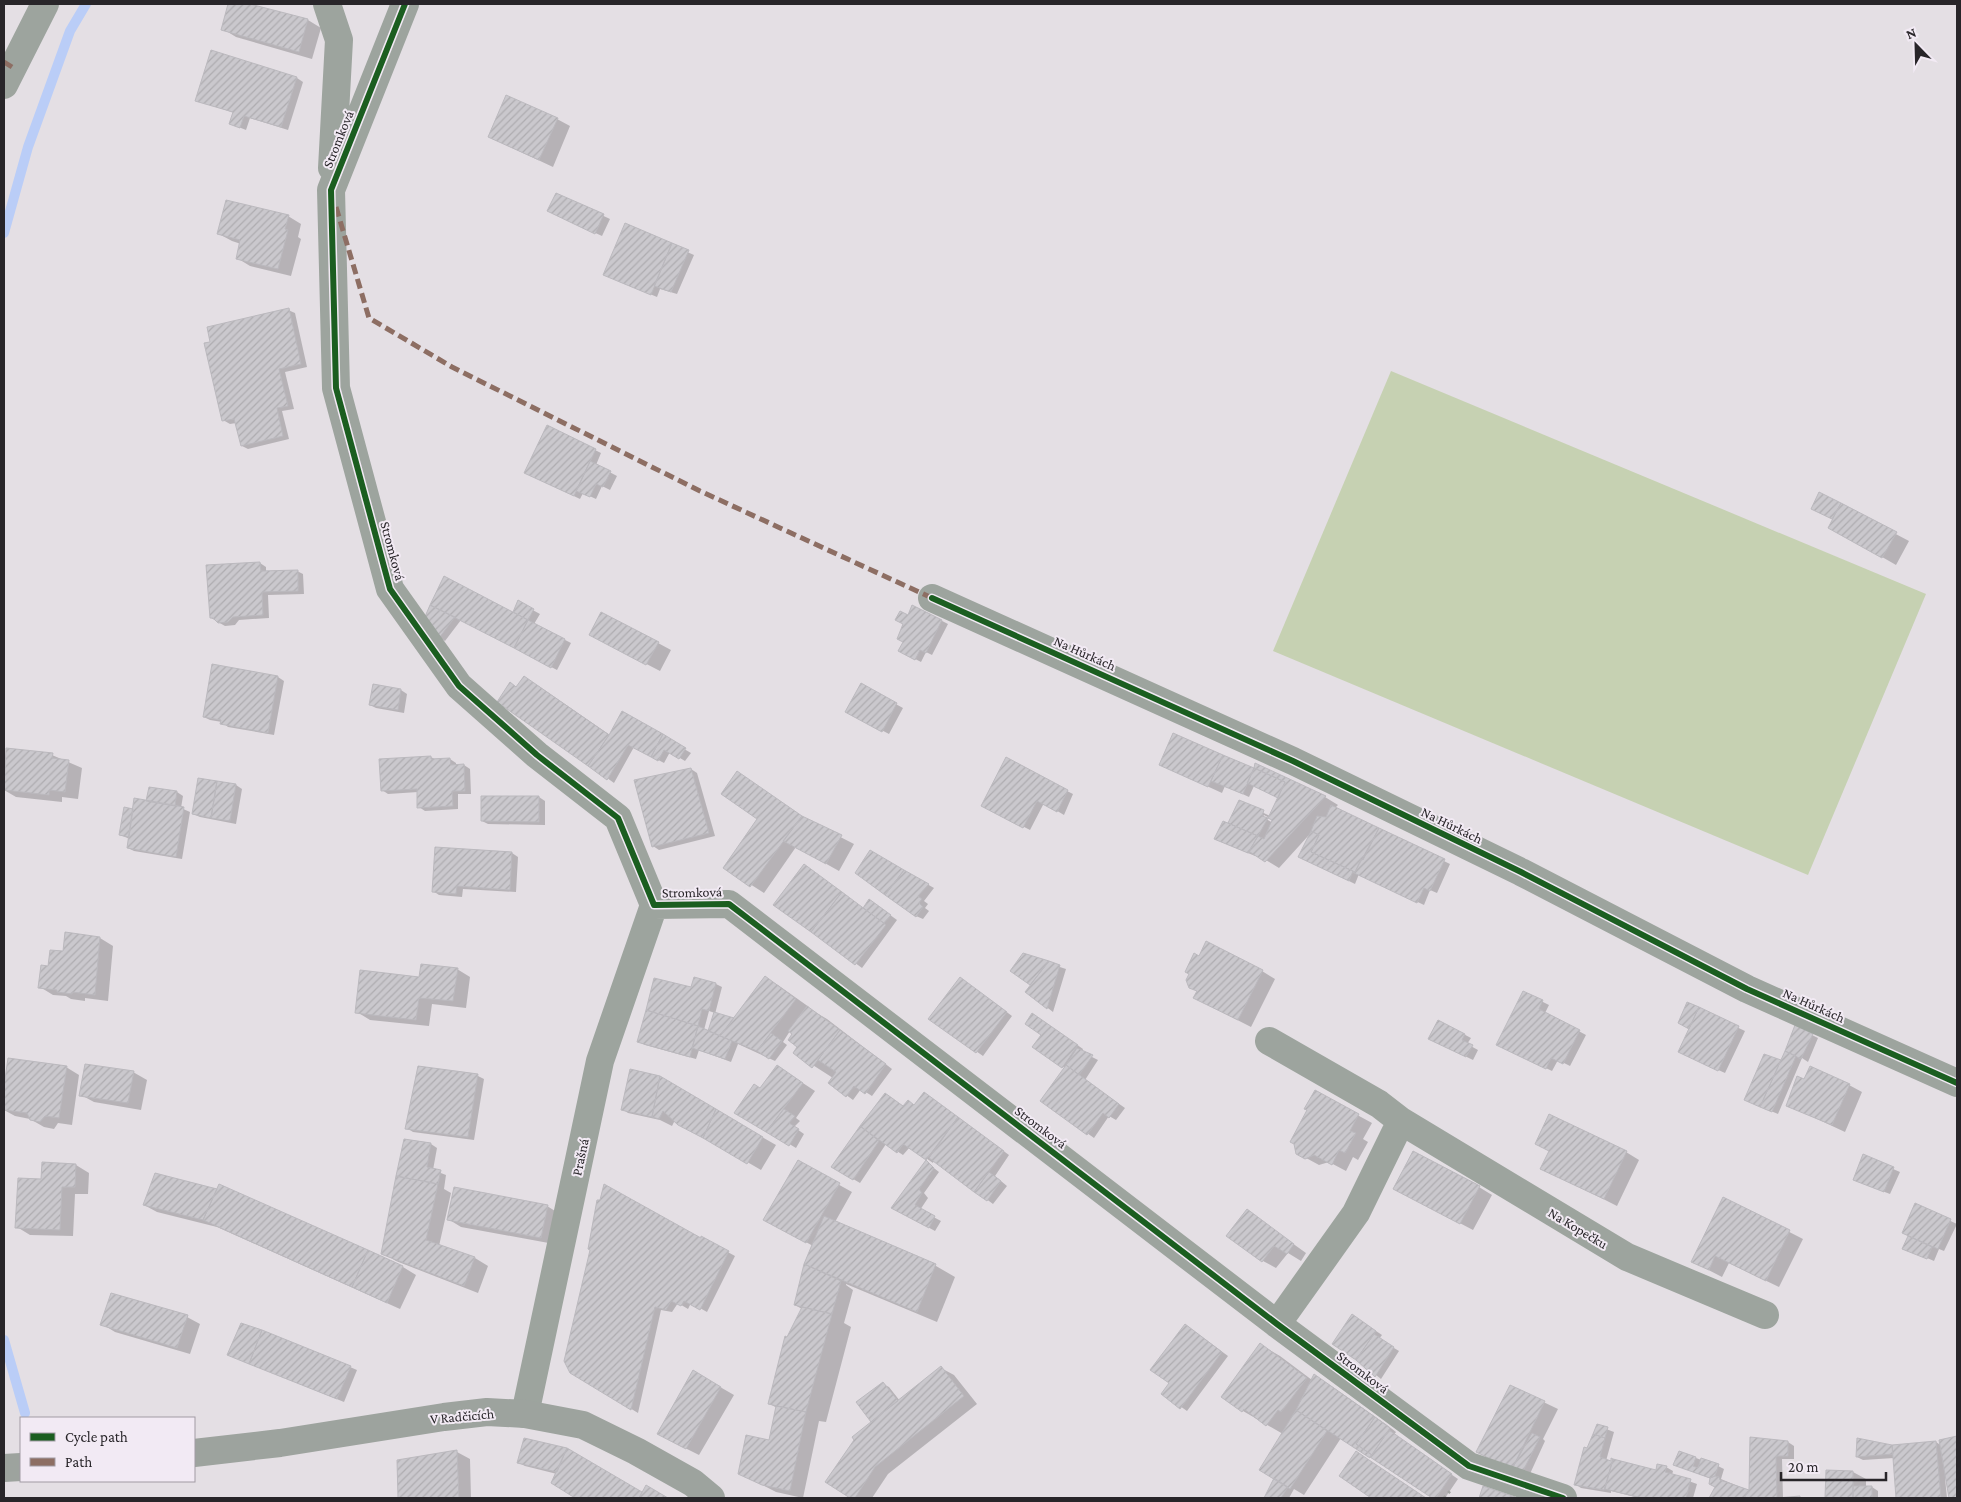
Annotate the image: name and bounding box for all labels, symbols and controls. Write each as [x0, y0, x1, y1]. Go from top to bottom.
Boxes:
north arrow [1891, 20, 1941, 70]
text: N [1903, 24, 1919, 42]
street label: Stromková [319, 108, 357, 170]
street label: Stromková [377, 520, 409, 583]
street label: Na Hůrkách [1052, 632, 1119, 674]
street label: Na Hůrkách [1419, 803, 1486, 847]
street label: Stromková [662, 883, 723, 901]
street label: Na Hůrkách [1781, 984, 1848, 1026]
street label: Stromková [1012, 1102, 1070, 1152]
street label: Prašná [568, 1136, 592, 1177]
street label: Na Kopečku [1545, 1204, 1611, 1252]
street label: Stromková [1334, 1347, 1392, 1397]
street label: V Radčicích [429, 1405, 495, 1427]
legend [20, 1417, 195, 1482]
text: Cycle path [65, 1429, 128, 1446]
scale bar [1781, 1450, 1886, 1482]
text: Path [65, 1454, 92, 1470]
text: 20 m [1788, 1459, 1819, 1475]

